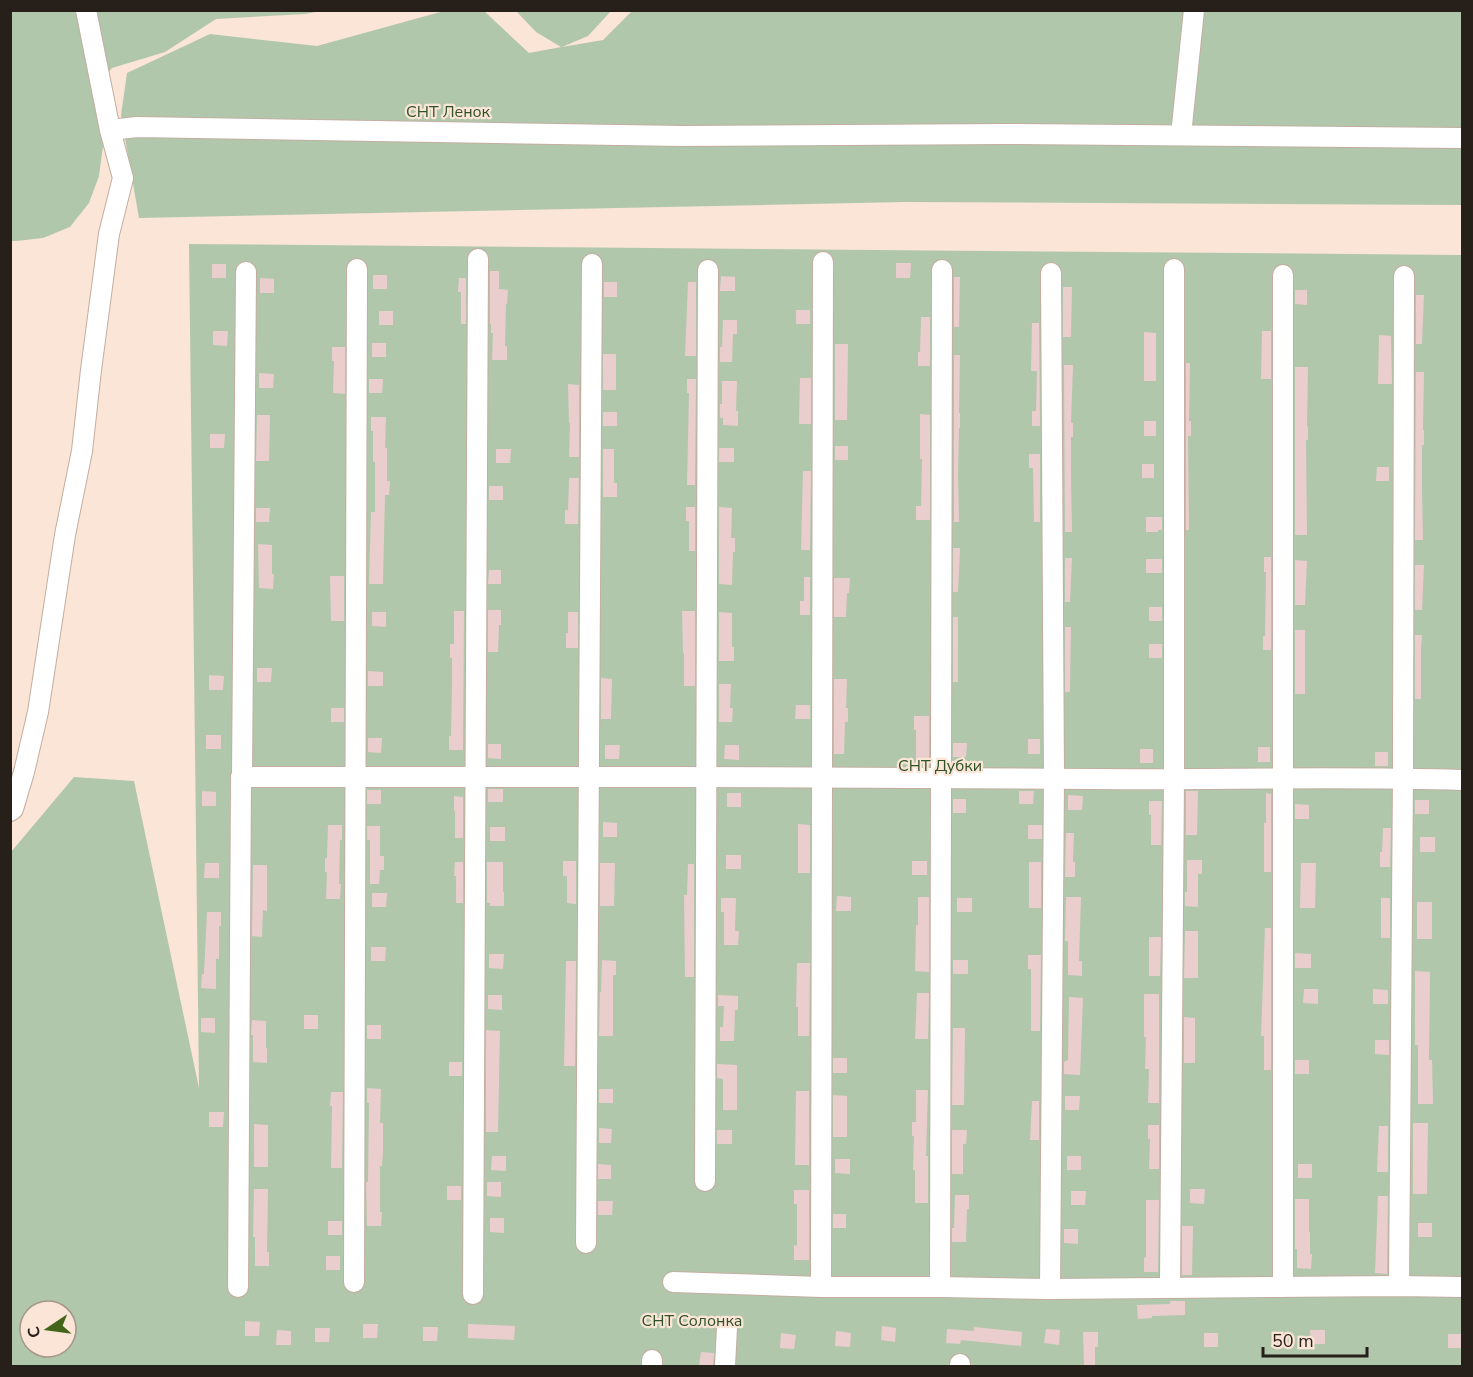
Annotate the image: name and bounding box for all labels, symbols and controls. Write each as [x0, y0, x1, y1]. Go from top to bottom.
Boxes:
park label: СНТ Ленок [406, 101, 491, 123]
park label: СНТ Дубки [898, 755, 982, 777]
north arrow [18, 1299, 78, 1359]
park label: СНТ Солонка [642, 1310, 742, 1332]
scale bar [1263, 1320, 1366, 1358]
text: С [22, 1324, 46, 1340]
text: 50 m [1272, 1329, 1314, 1353]

